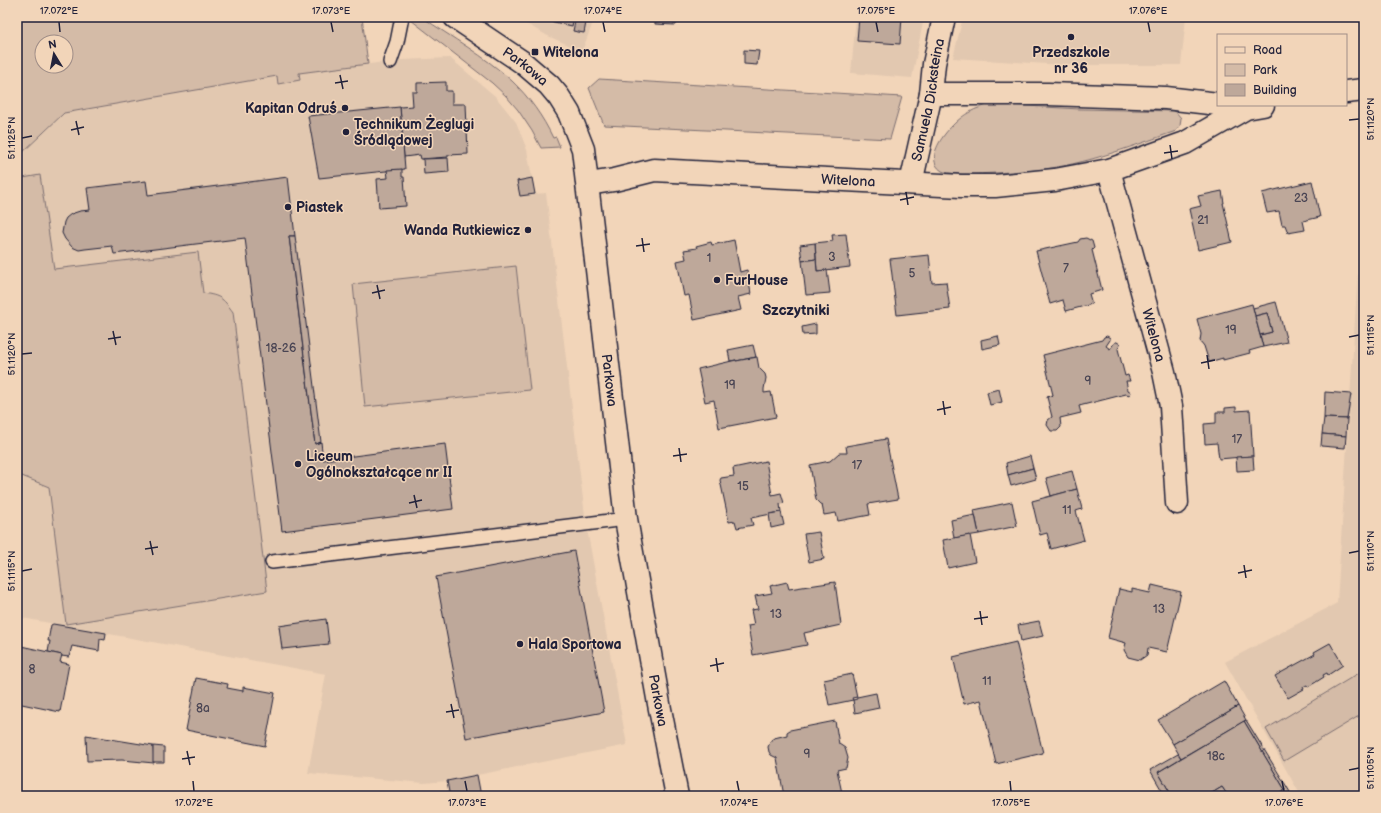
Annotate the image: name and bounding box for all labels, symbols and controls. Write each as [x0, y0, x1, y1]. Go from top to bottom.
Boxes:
text: 17.072°E [40, 5, 79, 17]
text: 17.073°E [312, 5, 351, 17]
text: 17.074°E [584, 5, 623, 17]
text: 17.075°E [857, 5, 896, 17]
text: 17.076°E [1129, 5, 1168, 17]
marker: Przedszkole nr 36 [1066, 32, 1076, 42]
north arrow [34, 34, 74, 74]
legend [1217, 34, 1347, 106]
street label: Samuela Dicksteina [908, 37, 948, 163]
text: N [47, 38, 58, 52]
text: Road [1253, 43, 1282, 58]
street label: Parkowa [499, 44, 551, 90]
place label: Witelona [543, 44, 599, 61]
place label: Przedszkole nr 36 [1032, 44, 1110, 77]
marker: Witelona [530, 47, 540, 57]
text: Park [1253, 63, 1277, 78]
text: Building [1253, 83, 1297, 98]
text: 51.1120°N [1365, 97, 1377, 141]
place label: Kapitan Odruś [245, 100, 337, 117]
marker: Kapitan Odruś [340, 103, 350, 113]
place label: Technikum Żeglugi Śródlądowej [354, 114, 474, 150]
text: 51.1125°N [6, 117, 18, 159]
marker: Technikum Żeglugi Śródlądowej [341, 127, 351, 137]
street label: Witelona [821, 171, 876, 191]
house number: 23 [1294, 191, 1308, 206]
place label: Piastek [296, 199, 344, 216]
marker: Piastek [283, 202, 293, 212]
house number: 21 [1197, 213, 1209, 228]
place label: Wanda Rutkiewicz [404, 222, 520, 239]
marker: Wanda Rutkiewicz [523, 225, 533, 235]
house number: 3 [828, 250, 836, 265]
house number: 1 [707, 251, 711, 266]
house number: 7 [1063, 261, 1069, 276]
house number: 5 [909, 266, 916, 281]
place label: FurHouse [725, 272, 788, 289]
marker: FurHouse [712, 275, 722, 285]
district label: Szczytniki [762, 301, 830, 320]
street label: Witelona [1138, 307, 1169, 364]
text: 51.1115°N [1365, 315, 1377, 355]
house number: 19 [1225, 323, 1237, 338]
text: 51.1120°N [6, 332, 18, 376]
house number: 18-26 [266, 341, 296, 356]
street label: Parkowa [598, 353, 621, 408]
house number: 9 [1085, 374, 1092, 389]
house number: 19 [724, 378, 736, 393]
house number: 17 [1232, 432, 1242, 447]
place label: Liceum Ogólnokształcące nr II [306, 448, 452, 482]
house number: 17 [852, 458, 862, 473]
marker: Liceum Ogólnokształcące nr II [293, 459, 303, 469]
house number: 15 [737, 479, 749, 494]
house number: 11 [1062, 503, 1072, 518]
text: 51.1110°N [1365, 530, 1377, 572]
text: 51.1115°N [6, 551, 18, 591]
house number: 13 [1153, 602, 1165, 617]
house number: 13 [770, 607, 782, 622]
place label: Hala Sportowa [528, 636, 622, 653]
marker: Hala Sportowa [515, 639, 525, 649]
house number: 8 [29, 662, 36, 677]
street label: Parkowa [645, 673, 671, 728]
house number: 11 [982, 674, 992, 689]
house number: 8a [196, 701, 210, 716]
house number: 9 [804, 747, 811, 762]
text: 51.1105°N [1365, 747, 1377, 789]
house number: 18c [1207, 749, 1225, 764]
text: 17.072°E [175, 797, 214, 809]
text: 17.073°E [448, 797, 487, 809]
text: 17.074°E [720, 797, 759, 809]
text: 17.075°E [992, 797, 1031, 809]
text: 17.076°E [1265, 797, 1304, 809]

